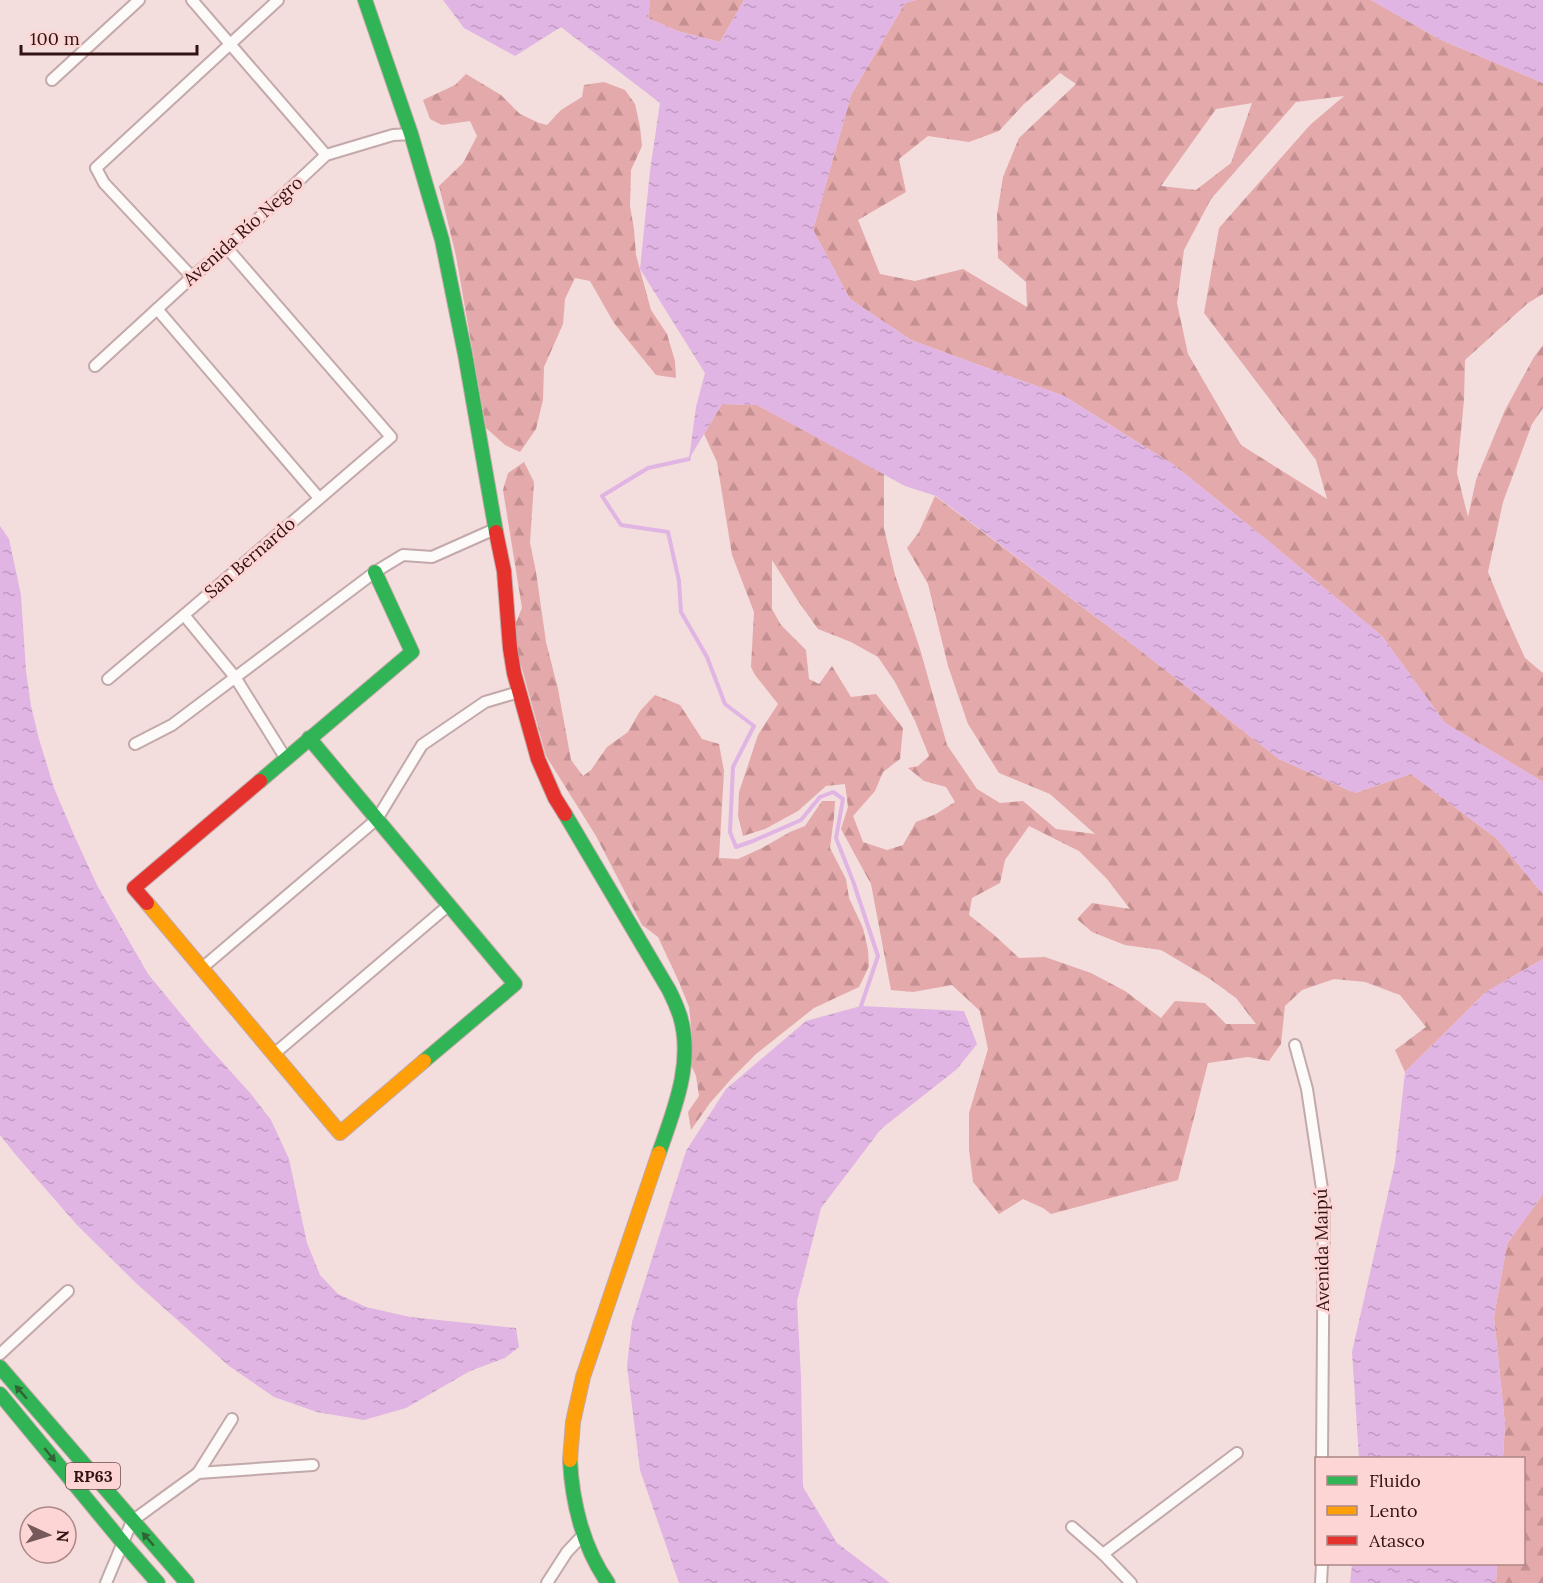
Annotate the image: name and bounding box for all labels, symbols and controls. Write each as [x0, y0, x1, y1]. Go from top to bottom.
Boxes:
scale bar [21, 18, 196, 56]
text: 100 m [30, 27, 80, 50]
street label: Avenida Río Negro [177, 171, 307, 291]
street label: San Bernardo [199, 512, 300, 603]
street label: Avenida Maipú [1309, 1188, 1334, 1313]
one-way arrow [14, 1384, 28, 1399]
one-way arrow [44, 1447, 57, 1463]
legend [1315, 1457, 1525, 1565]
road number: RP63 [66, 1463, 120, 1489]
text: Fluido [1369, 1469, 1421, 1492]
text: Lento [1369, 1499, 1417, 1522]
north arrow [18, 1505, 78, 1565]
text: N [53, 1529, 73, 1543]
text: Atasco [1368, 1529, 1425, 1552]
one-way arrow [142, 1532, 155, 1547]

